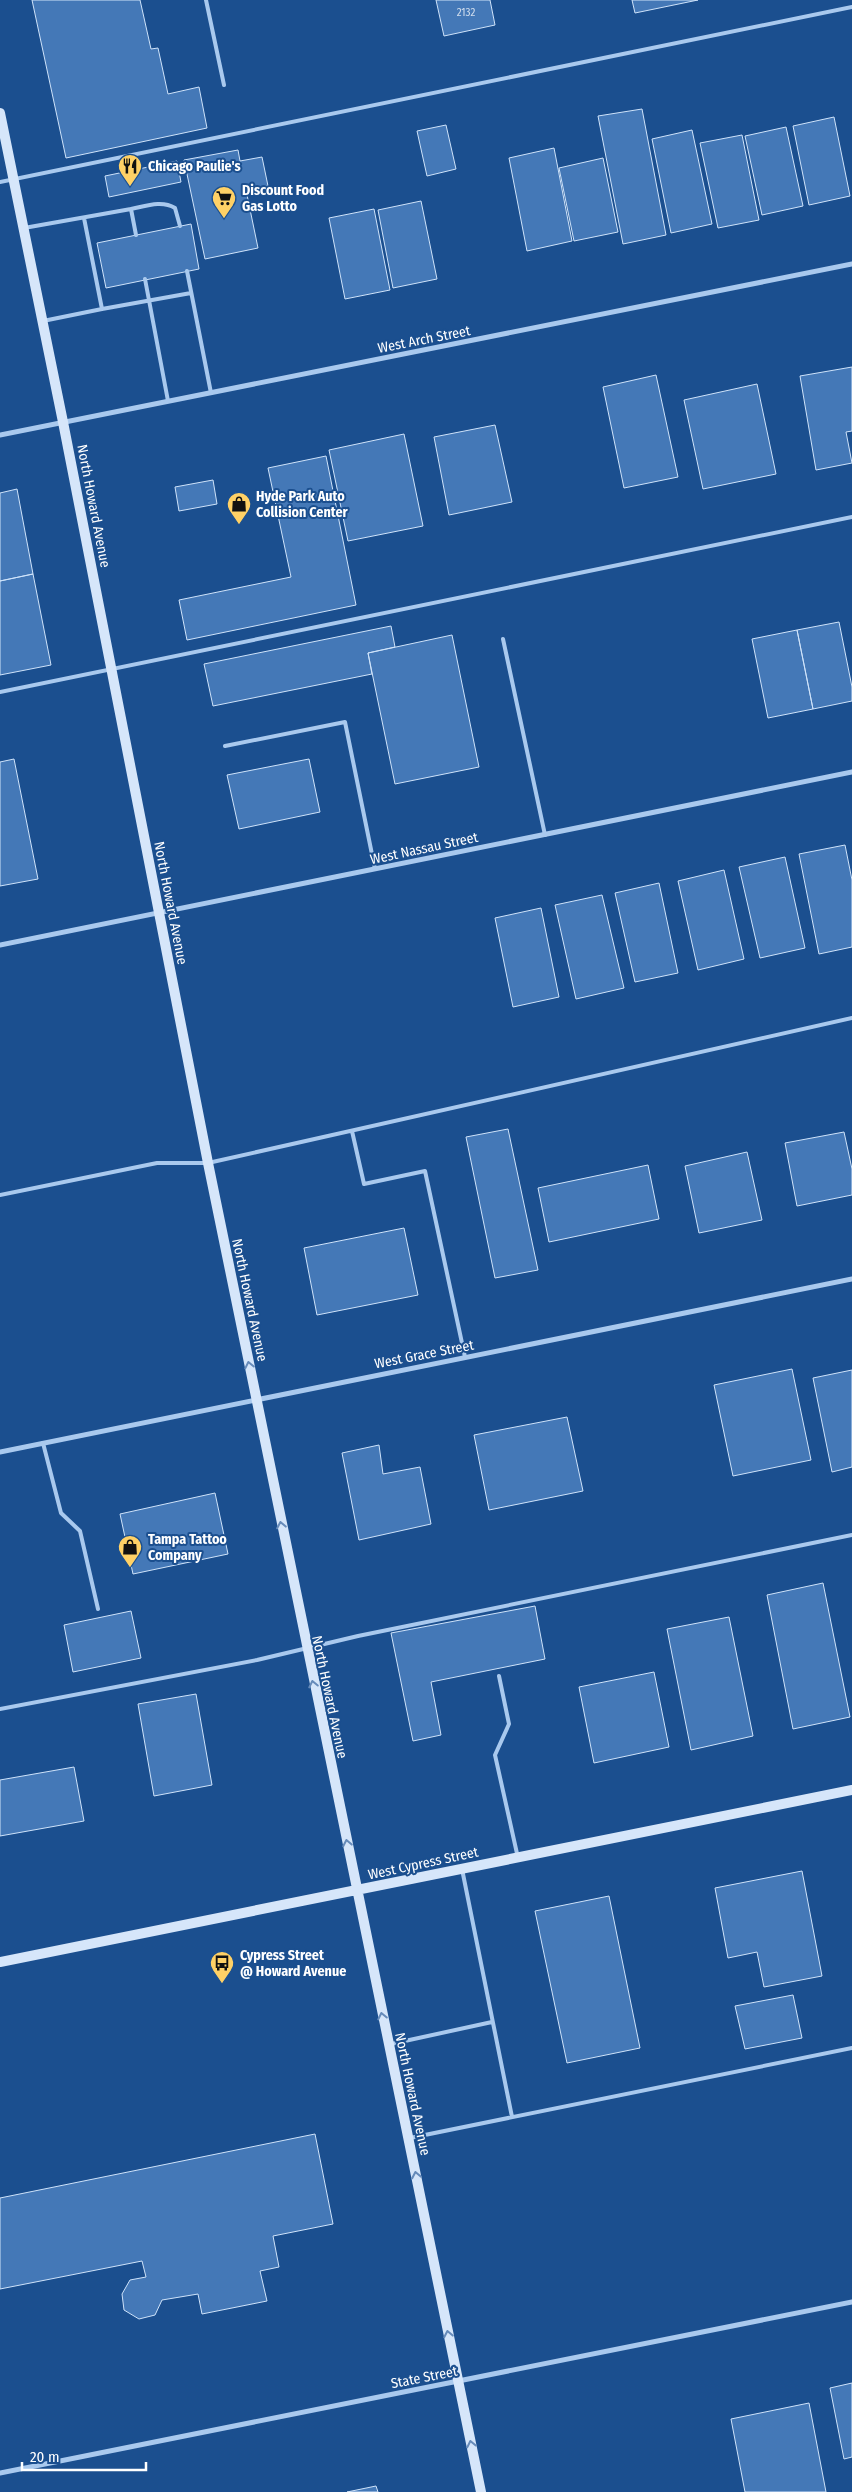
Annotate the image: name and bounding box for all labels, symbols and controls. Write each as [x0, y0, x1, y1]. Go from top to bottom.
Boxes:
house number: 2132 [457, 6, 475, 19]
restaurant icon: Chicago Paulie's [117, 153, 143, 187]
place label: Chicago Paulie's [148, 158, 241, 175]
place label: Discount Food Gas Lotto [242, 182, 324, 215]
supermarket icon: Discount Food Gas Lotto [211, 185, 237, 219]
street label: West Arch Street [376, 322, 472, 357]
street label: North Howard Avenue [73, 443, 114, 569]
place label: Hyde Park Auto Collision Center [256, 488, 349, 521]
shop icon: Hyde Park Auto Collision Center [226, 491, 252, 525]
street label: West Nassau Street [369, 829, 480, 868]
street label: North Howard Avenue [150, 840, 191, 966]
street label: North Howard Avenue [228, 1237, 271, 1363]
street label: West Grace Street [373, 1336, 476, 1372]
one-way arrow [244, 1361, 255, 1370]
one-way arrow [277, 1520, 287, 1529]
place label: Tampa Tattoo Company [148, 1531, 227, 1564]
shop icon: Tampa Tattoo Company [117, 1534, 143, 1568]
street label: North Howard Avenue [308, 1634, 351, 1760]
one-way arrow [309, 1679, 319, 1688]
one-way arrow [342, 1839, 352, 1847]
street label: West Cypress Street [366, 1843, 480, 1883]
place label: Cypress Street @ Howard Avenue [240, 1947, 346, 1980]
bus stop icon: Cypress Street @ Howard Avenue [209, 1950, 235, 1984]
one-way arrow [378, 2011, 388, 2020]
street label: North Howard Avenue [391, 2031, 434, 2157]
one-way arrow [411, 2171, 421, 2179]
one-way arrow [443, 2330, 454, 2339]
street label: State Street [389, 2363, 459, 2392]
scale bar [22, 2440, 146, 2472]
one-way arrow [466, 2440, 477, 2449]
text: 20 m [30, 2448, 60, 2466]

